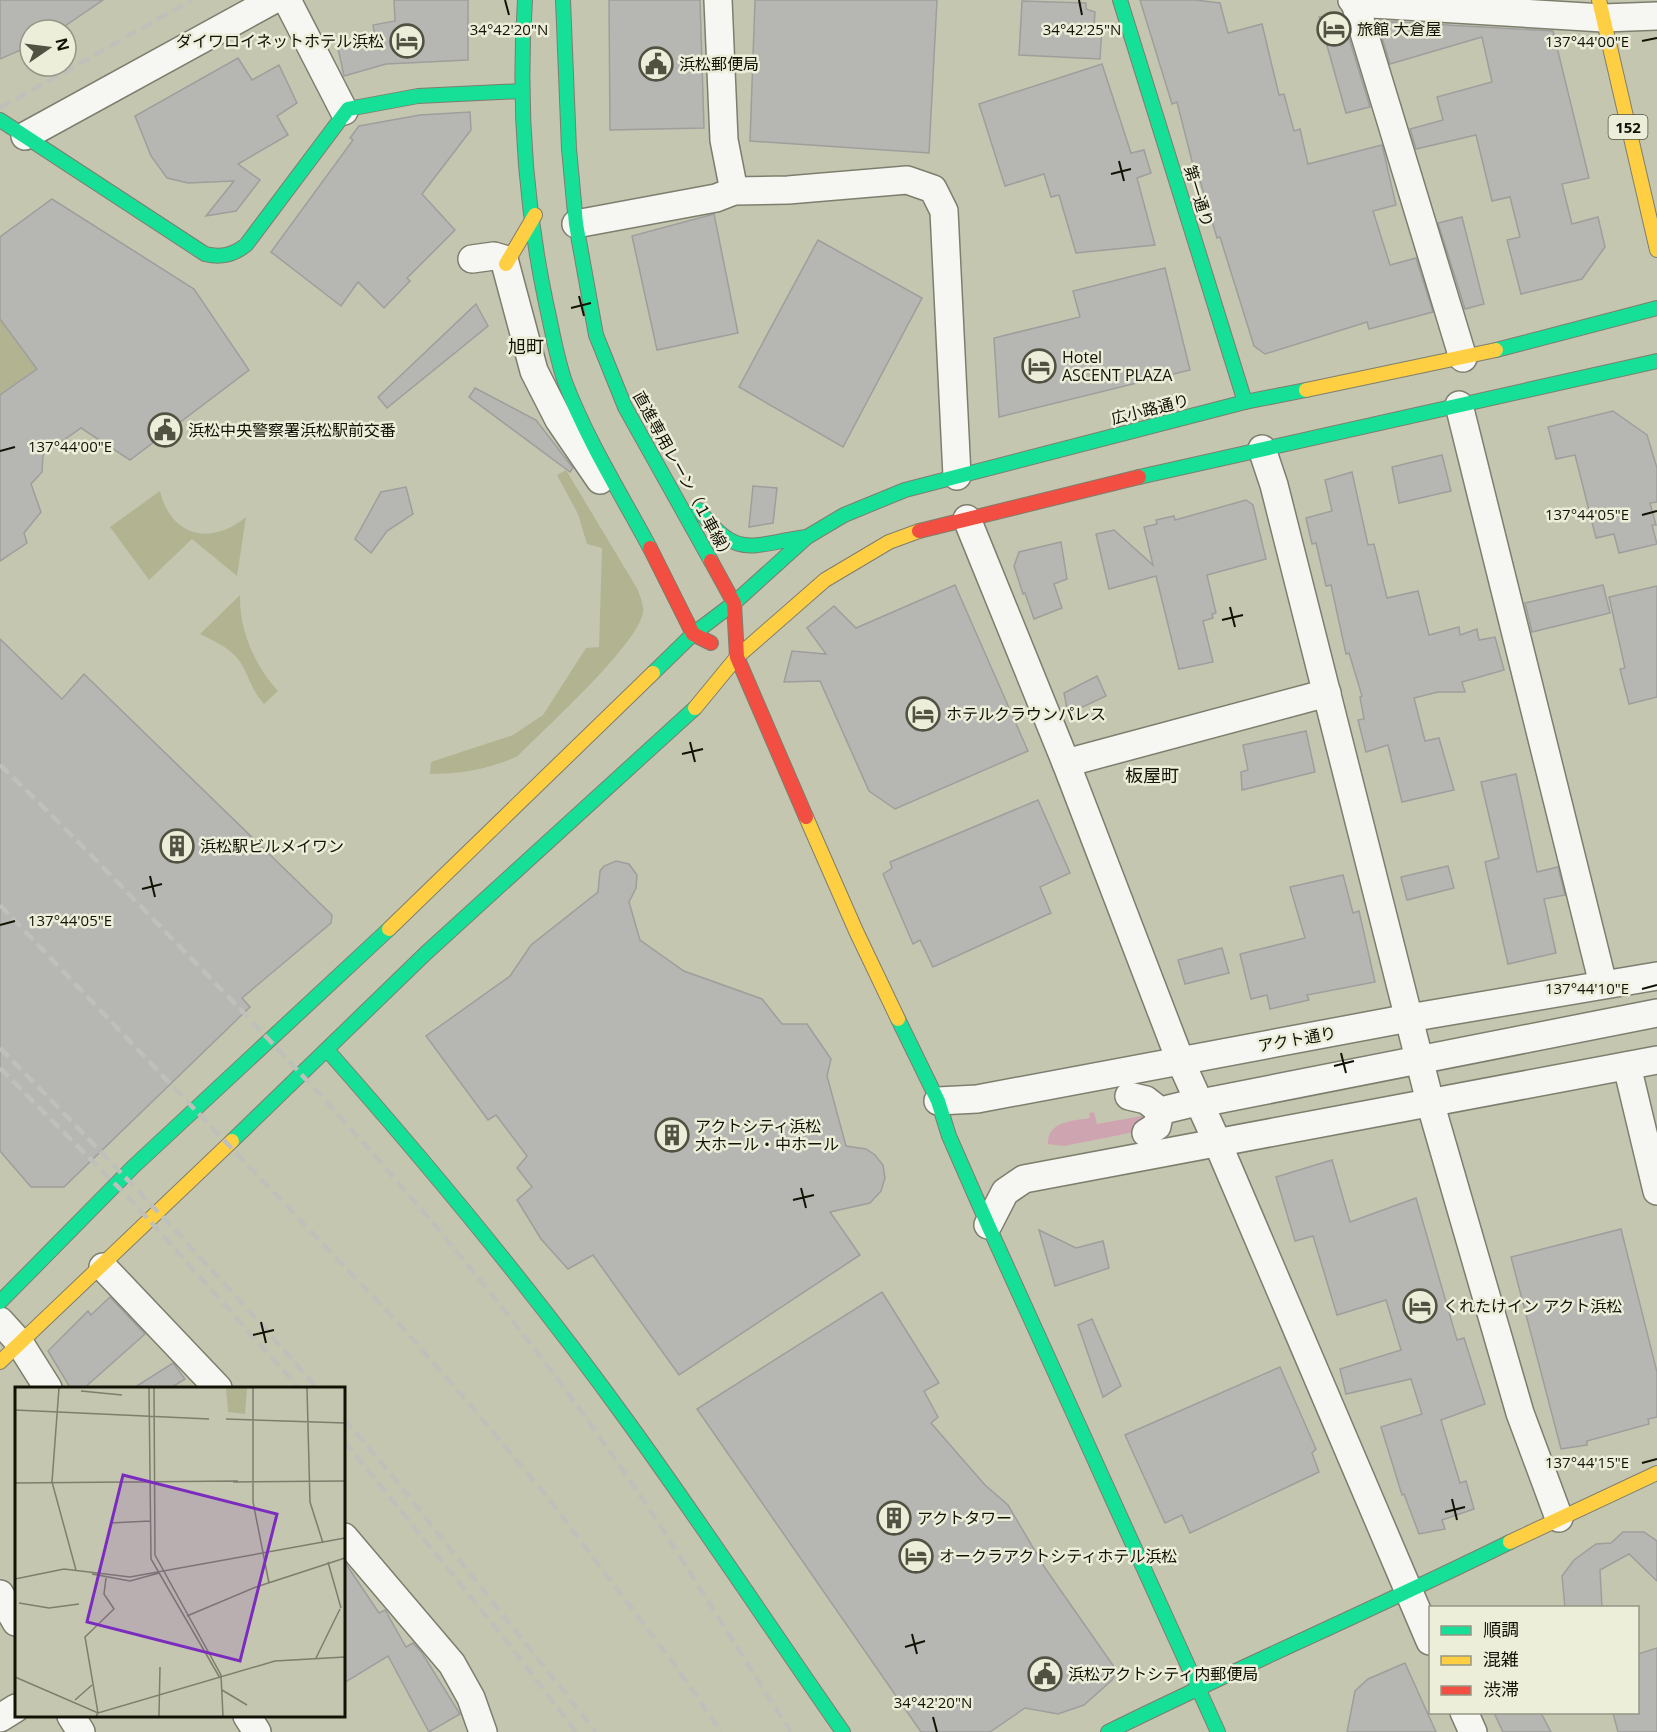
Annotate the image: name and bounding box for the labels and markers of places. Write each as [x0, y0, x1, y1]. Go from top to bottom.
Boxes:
hotel icon: 旅館 大倉屋 [1316, 11, 1352, 47]
place label: 旅館 大倉屋 [1357, 18, 1441, 40]
hotel icon: ダイワロイネットホテル浜松 [389, 23, 425, 59]
place label: ダイワロイネットホテル浜松 [176, 30, 384, 52]
public building icon: 浜松郵便局 [638, 46, 674, 82]
place label: 浜松郵便局 [679, 53, 759, 75]
place label: Hotel ASCENT PLAZA [1062, 346, 1173, 386]
hotel icon: Hotel ASCENT PLAZA [1021, 348, 1057, 384]
public building icon: 浜松中央警察署浜松駅前交番 [147, 412, 183, 448]
place label: 浜松中央警察署浜松駅前交番 [188, 419, 396, 441]
hotel icon: ホテルクラウンパレス [905, 696, 941, 732]
place label: ホテルクラウンパレス [946, 703, 1106, 725]
building icon: 浜松駅ビルメイワン [159, 828, 195, 864]
place label: 浜松駅ビルメイワン [200, 835, 344, 857]
place label: アクトシティ浜松 大ホール・中ホール [695, 1115, 839, 1155]
building icon: アクトシティ浜松 大ホール・中ホール [654, 1117, 690, 1153]
hotel icon: くれたけイン アクト浜松 [1402, 1288, 1438, 1324]
place label: くれたけイン アクト浜松 [1443, 1295, 1622, 1317]
building icon: アクトタワー [876, 1500, 912, 1536]
place label: アクトタワー [917, 1507, 1012, 1529]
hotel icon: オークラアクトシティホテル浜松 [898, 1538, 934, 1574]
place label: オークラアクトシティホテル浜松 [939, 1545, 1177, 1567]
public building icon: 浜松アクトシティ内郵便局 [1027, 1656, 1063, 1692]
place label: 浜松アクトシティ内郵便局 [1068, 1663, 1258, 1685]

